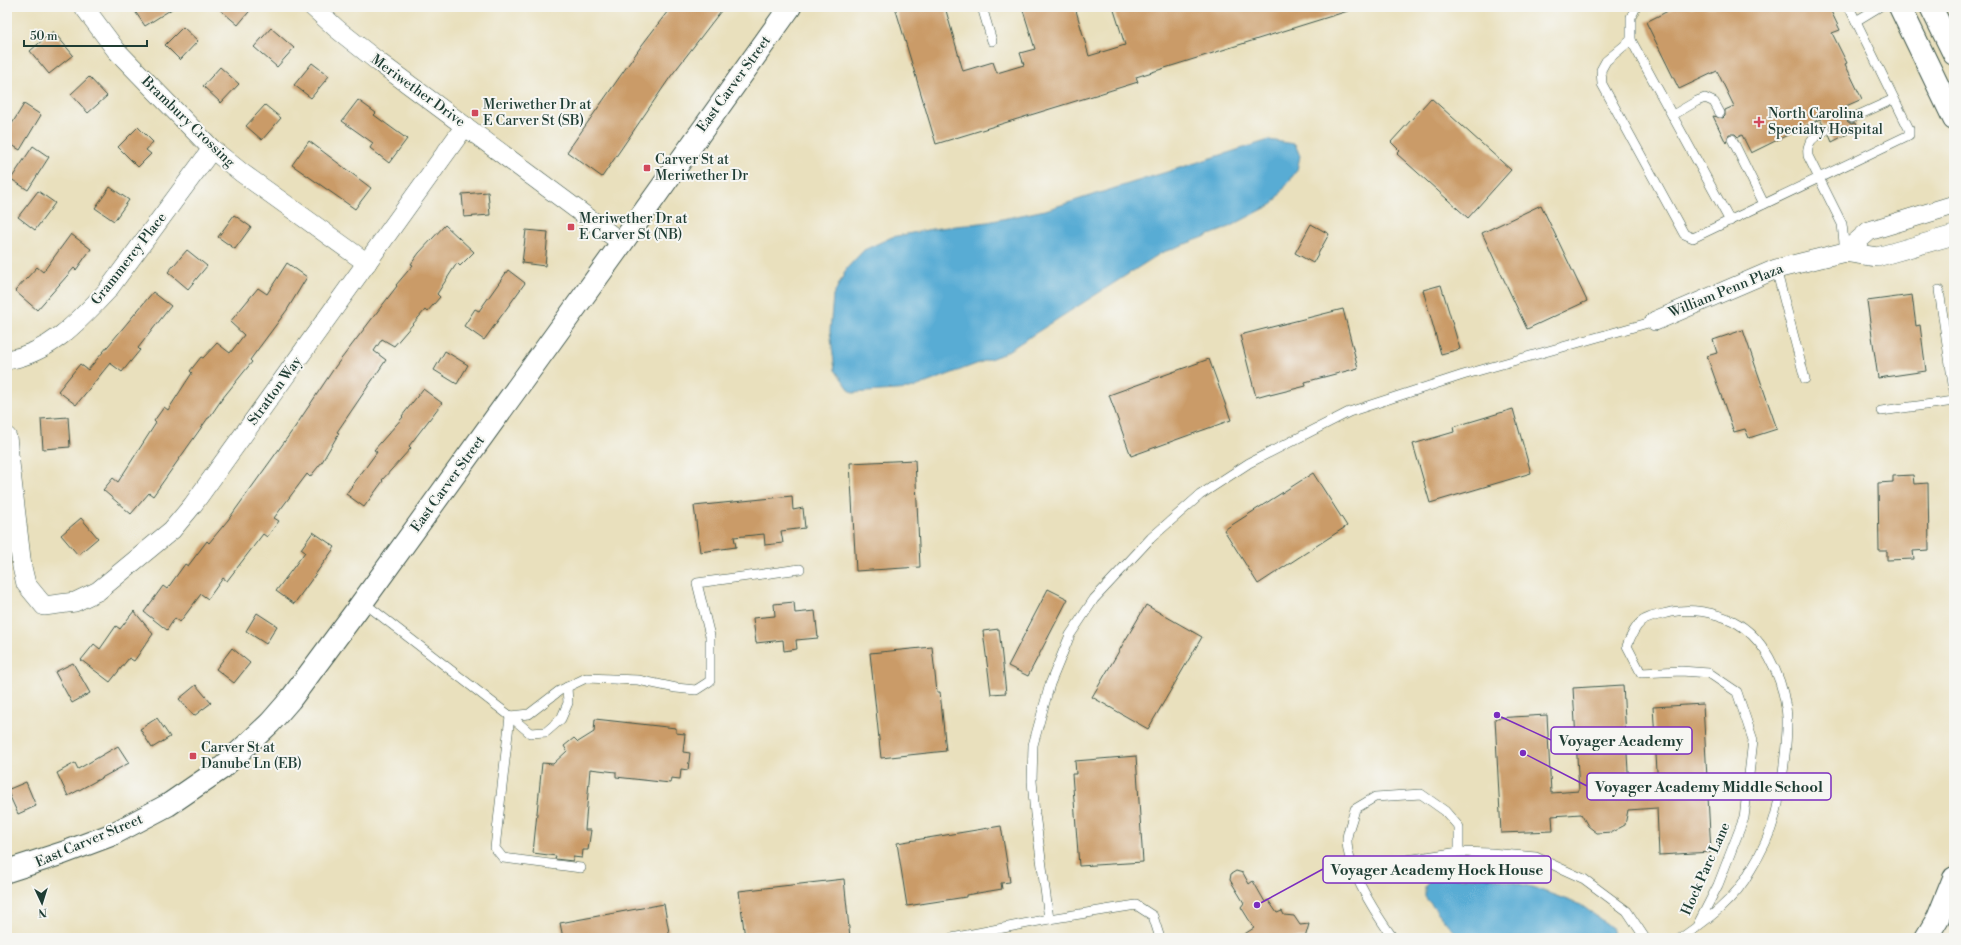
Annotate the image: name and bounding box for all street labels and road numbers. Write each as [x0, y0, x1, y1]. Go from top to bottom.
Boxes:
street label: East Carver Street [693, 32, 775, 136]
street label: Meriwether Drive [367, 51, 469, 131]
street label: Brambury Crossing [137, 72, 239, 172]
street label: Grammercy Place [87, 209, 171, 309]
street label: William Penn Plaza [1665, 259, 1787, 323]
street label: Stratton Way [244, 353, 306, 429]
street label: East Carver Street [407, 432, 489, 536]
street label: East Carver Street [33, 810, 145, 872]
street label: Hock Parc Lane [1677, 820, 1735, 918]

